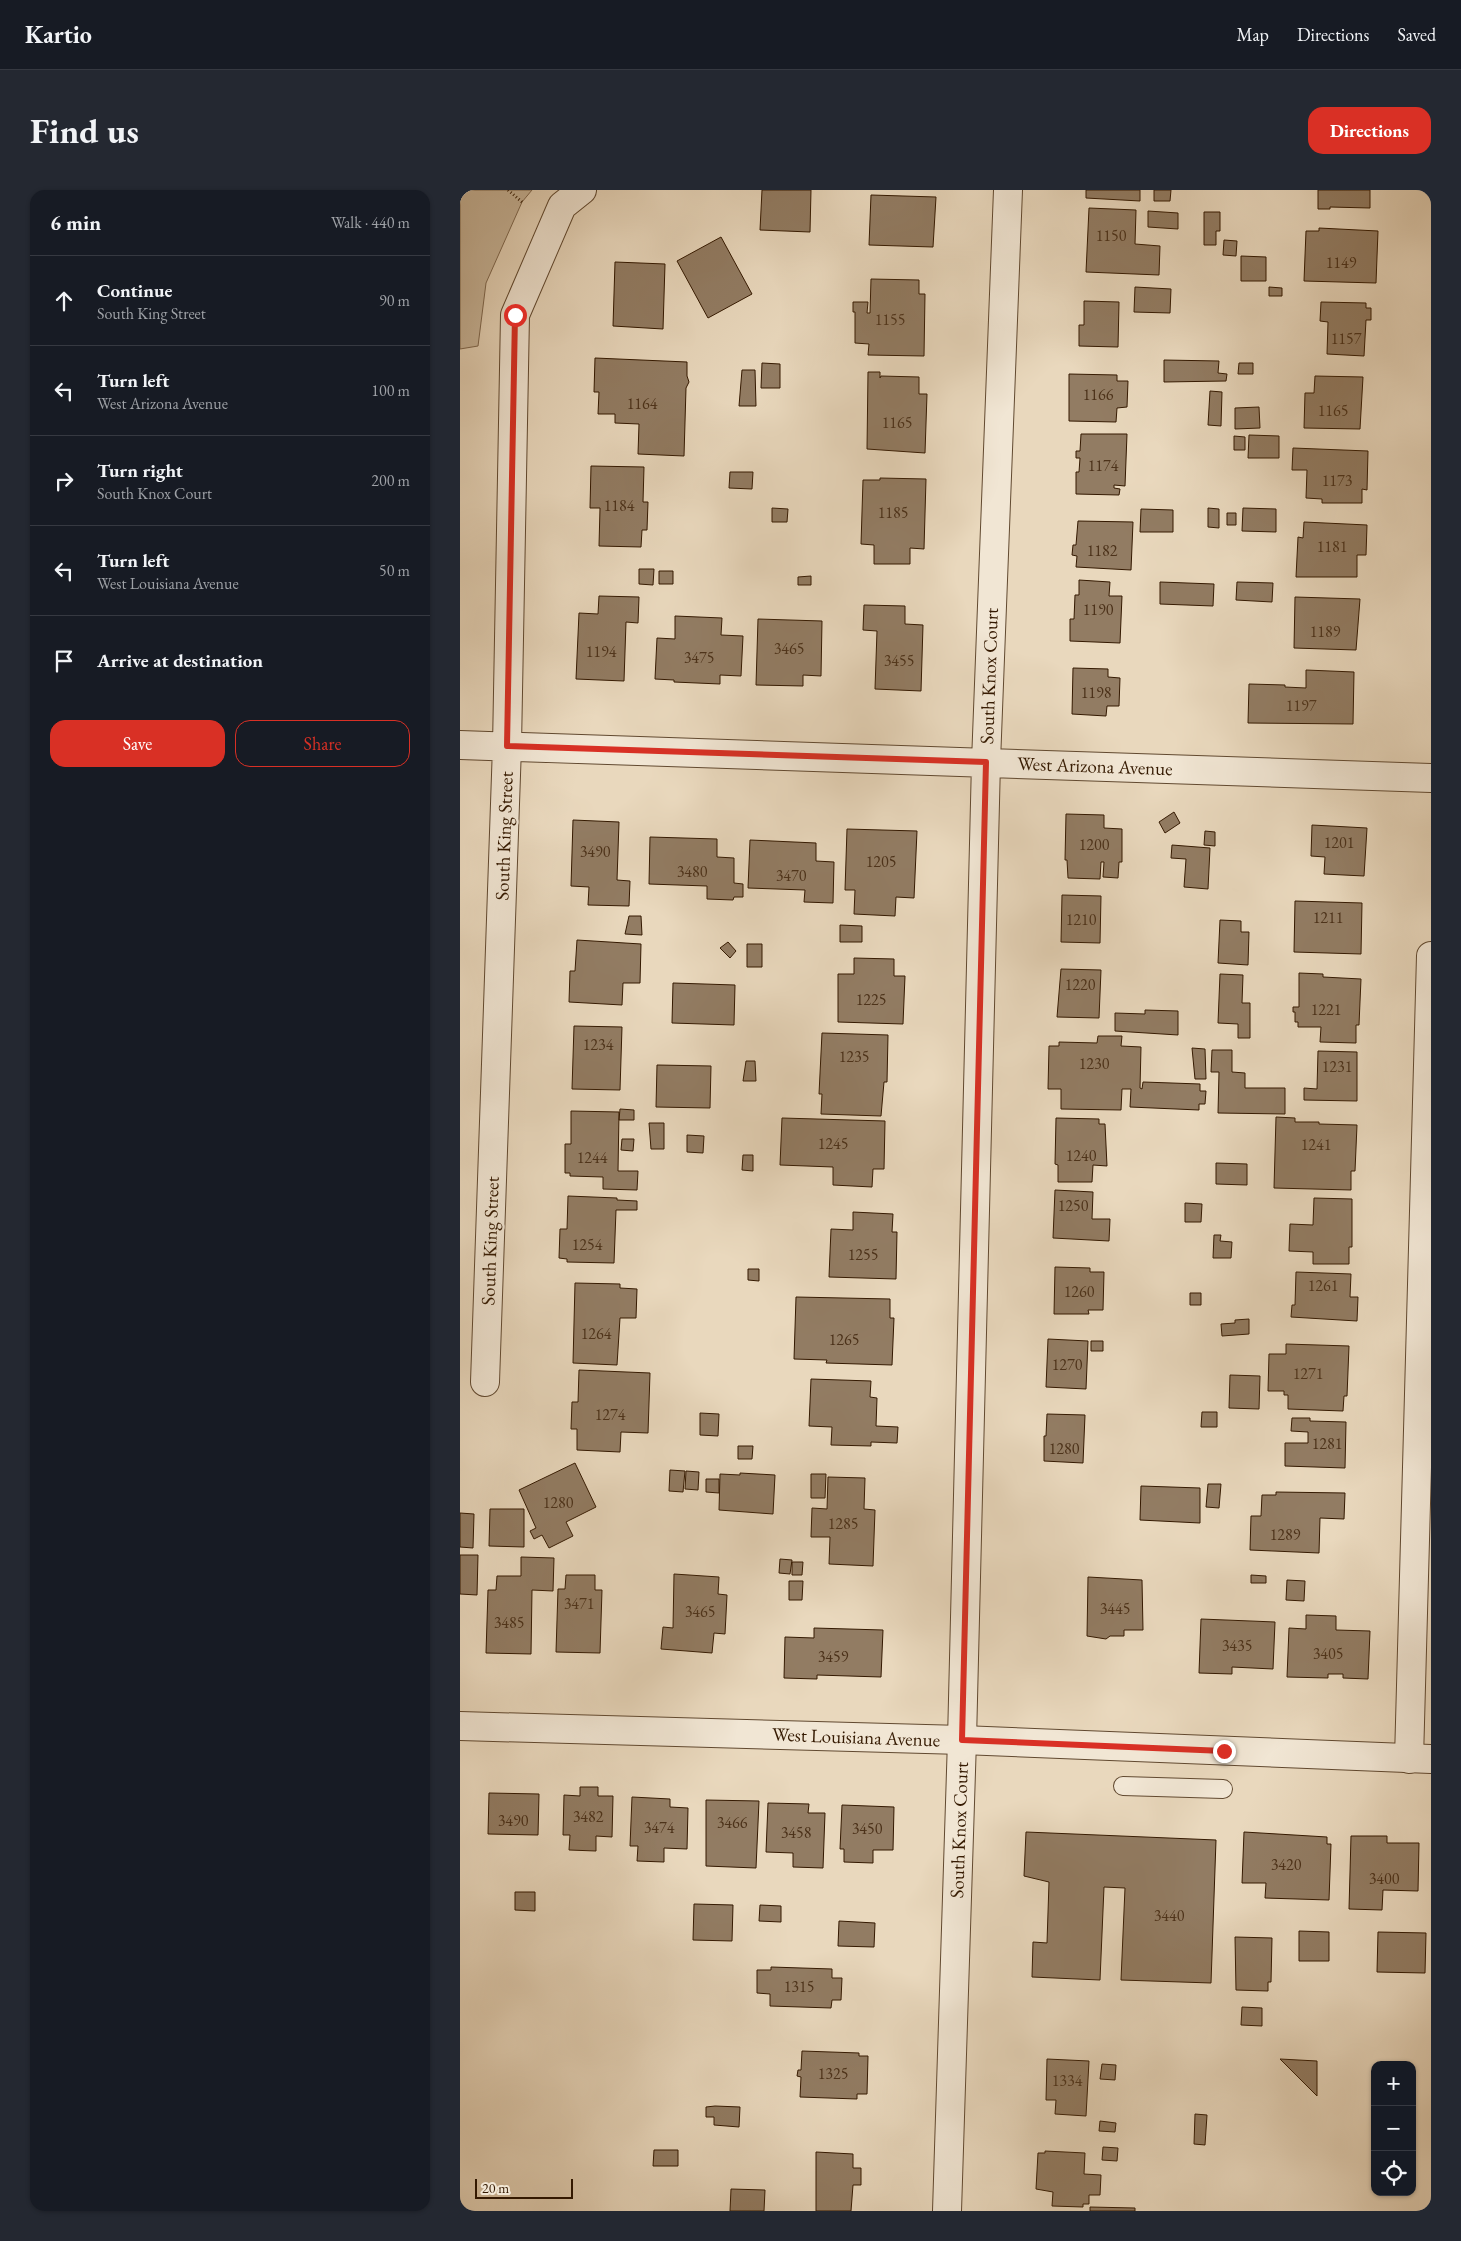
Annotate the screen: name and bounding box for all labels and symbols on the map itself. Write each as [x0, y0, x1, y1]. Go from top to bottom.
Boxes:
house number: 1150 [1096, 225, 1127, 246]
house number: 1149 [1326, 252, 1357, 273]
route start [504, 304, 527, 327]
house number: 1155 [875, 309, 905, 330]
house number: 1157 [1331, 328, 1362, 349]
house number: 1166 [1083, 384, 1114, 405]
house number: 1164 [627, 393, 658, 414]
house number: 1165 [1318, 400, 1348, 421]
house number: 1165 [882, 412, 912, 433]
house number: 1174 [1088, 455, 1119, 476]
house number: 1173 [1322, 470, 1353, 491]
house number: 1184 [604, 495, 635, 516]
house number: 1185 [878, 502, 908, 523]
house number: 1181 [1317, 536, 1347, 557]
house number: 1182 [1087, 540, 1118, 561]
house number: 1190 [1083, 599, 1114, 620]
street label: South Knox Court [974, 607, 1004, 745]
house number: 1189 [1310, 621, 1341, 642]
house number: 3465 [774, 638, 804, 659]
house number: 1194 [586, 641, 617, 662]
house number: 3475 [684, 647, 714, 668]
house number: 3455 [884, 650, 914, 671]
house number: 1198 [1081, 682, 1112, 703]
house number: 1197 [1286, 695, 1317, 716]
street label: West Arizona Avenue [1017, 751, 1173, 781]
street label: South King Street [489, 771, 519, 901]
house number: 1201 [1324, 832, 1354, 853]
house number: 1200 [1079, 834, 1110, 855]
house number: 3490 [580, 841, 611, 862]
house number: 1205 [866, 851, 896, 872]
house number: 3480 [677, 861, 708, 882]
house number: 3470 [776, 865, 807, 886]
house number: 1211 [1313, 907, 1343, 928]
house number: 1210 [1066, 909, 1097, 930]
house number: 1220 [1065, 974, 1096, 995]
house number: 1225 [856, 989, 886, 1010]
house number: 1221 [1311, 999, 1341, 1020]
house number: 1234 [583, 1034, 614, 1055]
house number: 1235 [839, 1046, 869, 1067]
house number: 1230 [1079, 1053, 1110, 1074]
house number: 1231 [1322, 1056, 1352, 1077]
house number: 1245 [818, 1133, 848, 1154]
house number: 1241 [1301, 1134, 1331, 1155]
house number: 1240 [1066, 1145, 1097, 1166]
house number: 1244 [577, 1147, 608, 1168]
street label: South King Street [475, 1176, 505, 1306]
house number: 1250 [1058, 1195, 1089, 1216]
house number: 1254 [572, 1234, 603, 1255]
house number: 1255 [848, 1244, 878, 1265]
house number: 1261 [1308, 1275, 1338, 1296]
house number: 1260 [1064, 1281, 1095, 1302]
house number: 1264 [581, 1323, 612, 1344]
house number: 1265 [829, 1329, 859, 1350]
house number: 1270 [1052, 1354, 1083, 1375]
house number: 1271 [1293, 1363, 1323, 1384]
house number: 1274 [595, 1404, 626, 1425]
house number: 1281 [1312, 1433, 1342, 1454]
house number: 1280 [1049, 1438, 1080, 1459]
house number: 1280 [543, 1492, 574, 1513]
house number: 1285 [828, 1513, 858, 1534]
house number: 1289 [1270, 1524, 1301, 1545]
house number: 3471 [564, 1593, 594, 1614]
house number: 3445 [1100, 1598, 1130, 1619]
house number: 3465 [685, 1601, 715, 1622]
house number: 3485 [494, 1612, 524, 1633]
house number: 3435 [1222, 1635, 1252, 1656]
house number: 3405 [1313, 1643, 1343, 1664]
house number: 3459 [818, 1646, 849, 1667]
street label: West Louisiana Avenue [771, 1722, 941, 1752]
route end [1213, 1740, 1236, 1763]
street label: South Knox Court [944, 1761, 974, 1899]
house number: 3482 [573, 1806, 604, 1827]
house number: 3490 [498, 1810, 529, 1831]
house number: 3466 [717, 1812, 748, 1833]
house number: 3474 [644, 1817, 675, 1838]
house number: 3450 [852, 1818, 883, 1839]
house number: 3458 [781, 1822, 812, 1843]
house number: 3420 [1271, 1854, 1302, 1875]
house number: 3400 [1369, 1868, 1400, 1889]
house number: 3440 [1154, 1905, 1185, 1926]
house number: 1315 [784, 1976, 814, 1997]
house number: 1325 [818, 2063, 848, 2084]
house number: 1334 [1052, 2070, 1083, 2091]
scale bar [475, 2176, 572, 2199]

